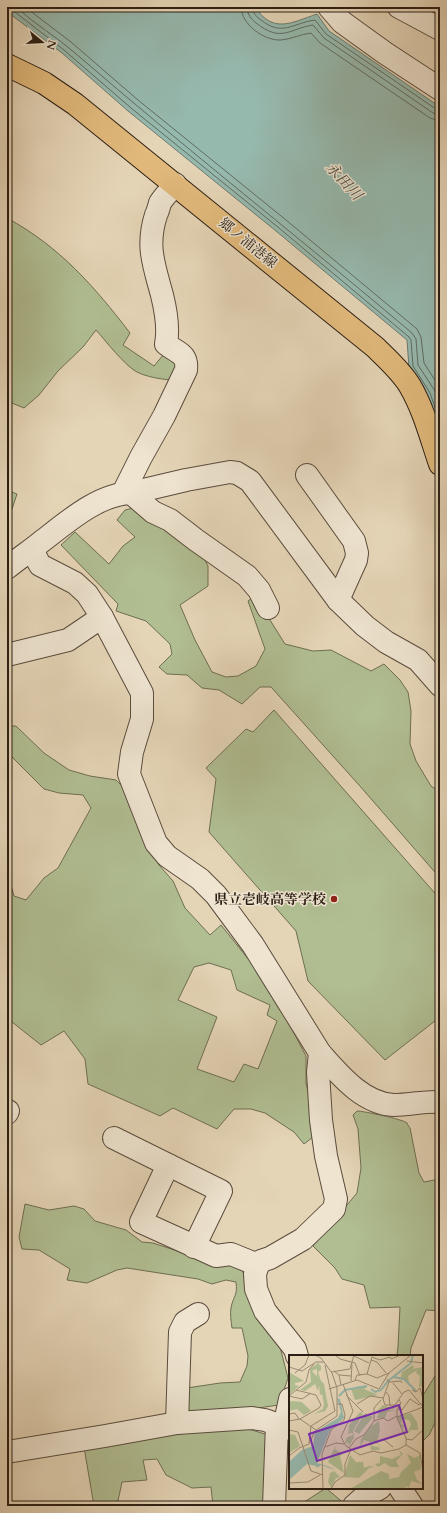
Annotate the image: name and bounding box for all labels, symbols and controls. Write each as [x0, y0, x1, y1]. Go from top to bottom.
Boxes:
north arrow [22, 22, 62, 62]
text: N [42, 38, 60, 52]
water label: 永田川 [321, 158, 368, 206]
street label: 郷ノ浦港線 [215, 214, 281, 272]
place label: 県立壱岐高等学校 [214, 890, 326, 909]
marker: 県立壱岐高等学校 [329, 894, 339, 904]
inset map [289, 1355, 423, 1489]

